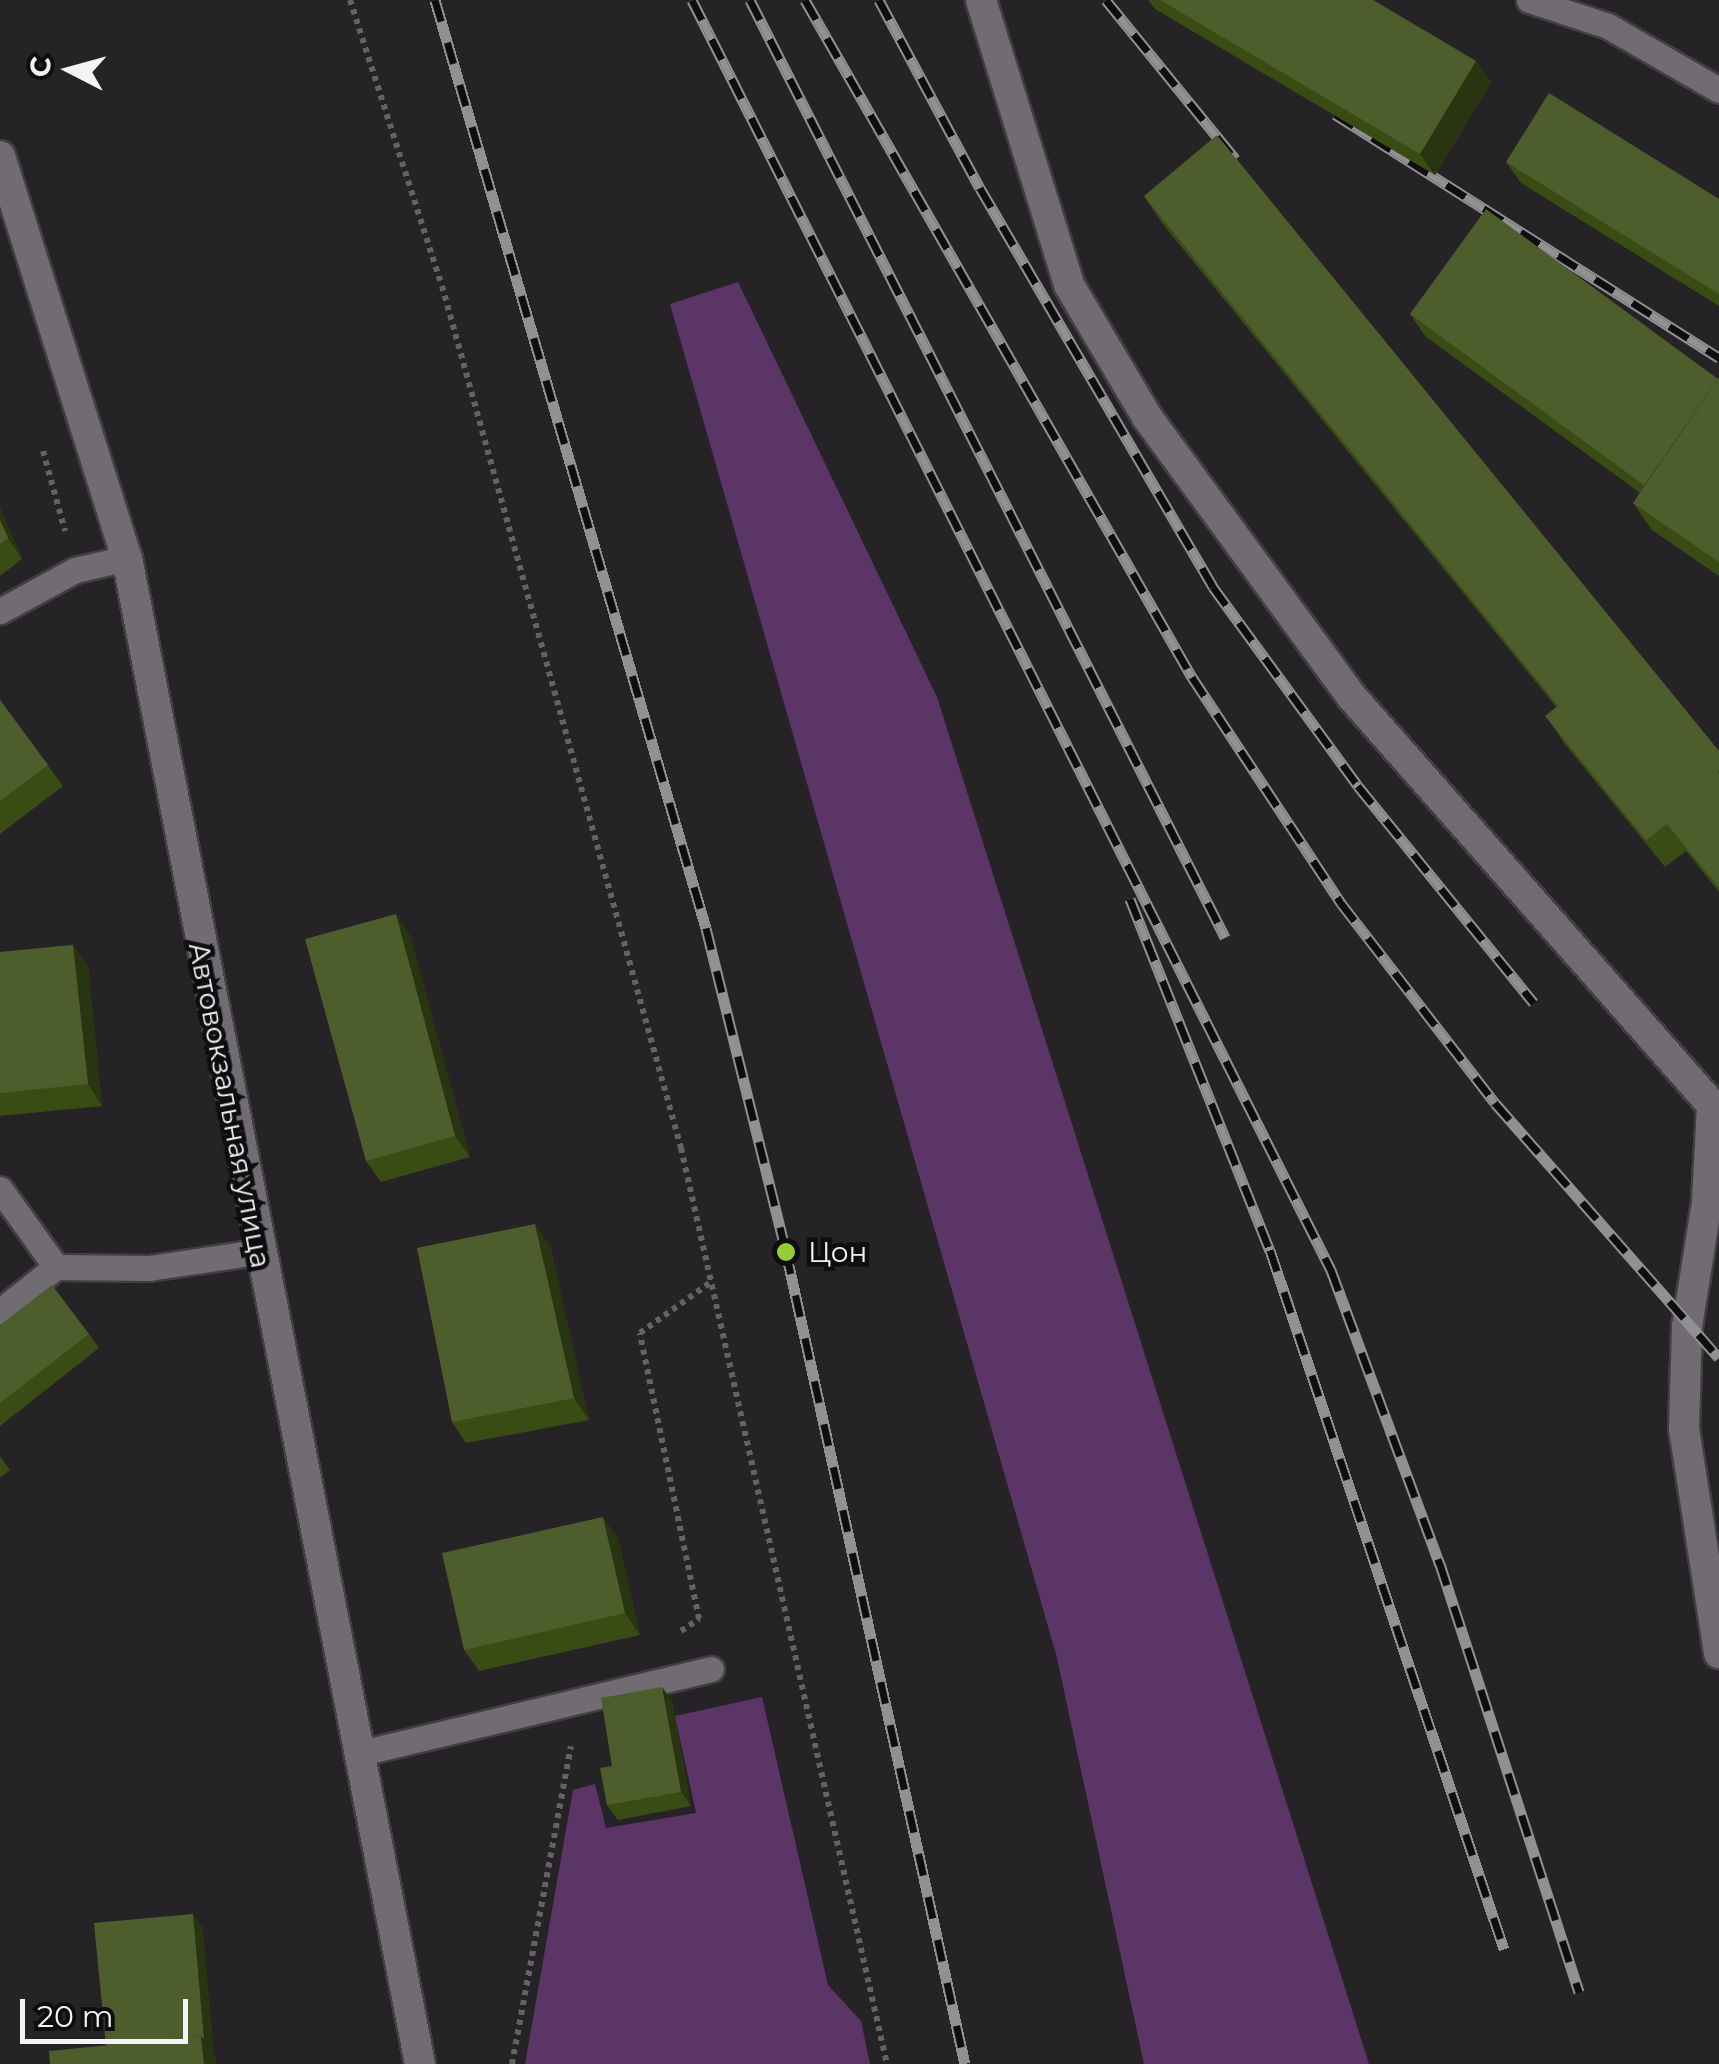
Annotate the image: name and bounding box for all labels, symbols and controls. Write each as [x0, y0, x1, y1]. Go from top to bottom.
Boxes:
north arrow [20, 20, 120, 120]
text: С [22, 55, 58, 79]
street label: Автовокзальная улица [182, 939, 278, 1271]
place label: Цон [808, 1235, 867, 1269]
marker: Цон [773, 1239, 799, 1265]
scale bar [25, 1979, 192, 2041]
text: 20 m [37, 1998, 114, 2035]

